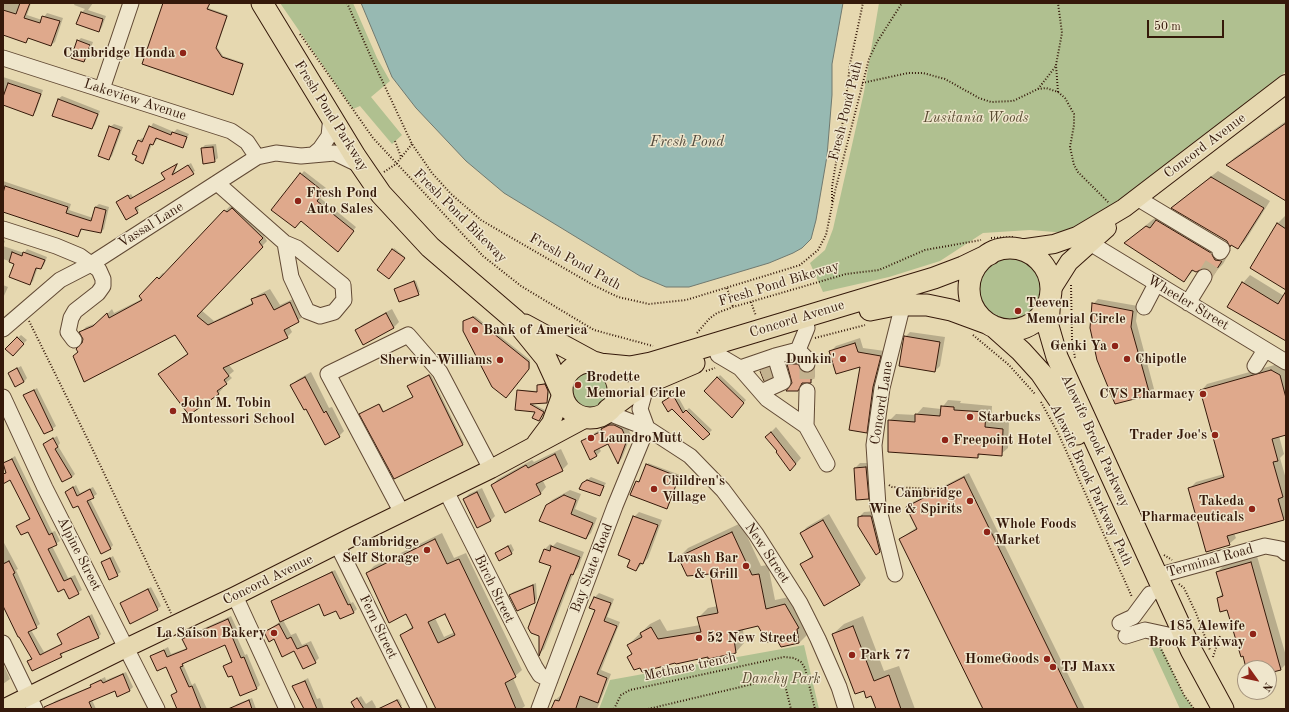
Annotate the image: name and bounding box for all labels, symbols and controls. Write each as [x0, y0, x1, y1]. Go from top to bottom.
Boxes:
scale bar [1149, 12, 1226, 38]
text: 50 m [1154, 21, 1181, 33]
place label: Cambridge Honda [63, 45, 175, 61]
marker: Cambridge Honda [178, 48, 188, 58]
street label: Fresh Pond Parkway [290, 58, 372, 174]
street label: Fresh Pond Path [825, 59, 867, 163]
street label: Lakeview Avenue [82, 75, 188, 125]
park label: Lusitania Woods [923, 110, 1029, 126]
street label: Concord Avenue [1161, 110, 1249, 182]
water label: Fresh Pond [650, 133, 724, 151]
street label: Fresh Pond Bikeway [410, 166, 510, 266]
place label: Fresh Pond Auto Sales [306, 185, 377, 218]
marker: Fresh Pond Auto Sales [293, 196, 303, 206]
street label: Vassal Lane [115, 198, 187, 252]
street label: Fresh Pond Path [526, 230, 624, 294]
street label: Fresh Pond Bikeway [717, 258, 841, 310]
street label: Wheeler Street [1144, 272, 1232, 334]
place label: Teeven Memorial Circle [1026, 295, 1126, 328]
street label: Concord Avenue [748, 297, 846, 341]
marker: Teeven Memorial Circle [1013, 306, 1023, 316]
place label: Bank of America [483, 322, 588, 338]
marker: Bank of America [470, 325, 480, 335]
place label: Genki Ya [1050, 338, 1107, 354]
marker: Genki Ya [1110, 341, 1120, 351]
place label: Dunkin' [785, 351, 835, 367]
place label: Chipotle [1135, 351, 1187, 367]
place label: Sherwin-Williams [379, 352, 492, 368]
marker: Dunkin' [838, 354, 848, 364]
marker: Chipotle [1122, 354, 1132, 364]
marker: Sherwin-Williams [495, 355, 505, 365]
street label: Concord Lane [867, 360, 897, 446]
place label: Brodette Memorial Circle [586, 369, 686, 402]
street label: Alewife Brook Parkway [1057, 372, 1133, 510]
marker: Brodette Memorial Circle [573, 380, 583, 390]
place label: CVS Pharmacy [1099, 386, 1195, 402]
marker: CVS Pharmacy [1198, 389, 1208, 399]
place label: John M. Tobin Montessori School [181, 395, 295, 428]
street label: Alewife Brook Parkway Path [1046, 401, 1136, 569]
marker: John M. Tobin Montessori School [168, 406, 178, 416]
place label: Starbucks [978, 409, 1040, 425]
marker: Starbucks [965, 412, 975, 422]
place label: Trader Joe's [1129, 427, 1207, 443]
place label: LaundroMutt [599, 430, 682, 446]
marker: Trader Joe's [1210, 430, 1220, 440]
place label: Freepoint Hotel [953, 432, 1052, 448]
marker: LaundroMutt [586, 433, 596, 443]
marker: Freepoint Hotel [940, 435, 950, 445]
place label: Children's Village [662, 473, 725, 506]
marker: Children's Village [649, 484, 659, 494]
place label: Cambridge Wine & Spirits [869, 485, 962, 518]
place label: Takeda Pharmaceuticals [1141, 493, 1244, 526]
marker: Cambridge Wine & Spirits [965, 496, 975, 506]
marker: Takeda Pharmaceuticals [1247, 504, 1257, 514]
street label: Alpine Street [53, 514, 105, 594]
place label: Whole Foods Market [995, 516, 1076, 548]
street label: New Street [741, 520, 793, 586]
street label: Bay State Road [567, 521, 617, 615]
marker: Whole Foods Market [982, 527, 992, 537]
place label: Cambridge Self Storage [342, 534, 419, 566]
street label: Terminal Road [1165, 541, 1255, 581]
marker: Cambridge Self Storage [422, 545, 432, 555]
place label: Lavash Bar & Grill [667, 550, 738, 582]
street label: Concord Avenue [220, 551, 316, 609]
street label: Birch Street [470, 552, 518, 626]
marker: Lavash Bar & Grill [741, 561, 751, 571]
street label: Fern Street [355, 592, 401, 662]
place label: 185 Alewife Brook Parkway [1149, 618, 1245, 650]
place label: La Saison Bakery [156, 625, 266, 641]
marker: La Saison Bakery [269, 628, 279, 638]
marker: 185 Alewife Brook Parkway [1248, 629, 1258, 639]
place label: 52 New Street [707, 630, 797, 646]
marker: 52 New Street [694, 633, 704, 643]
place label: Park 77 [860, 647, 910, 663]
street label: Methane trench [642, 649, 738, 685]
marker: Park 77 [847, 650, 857, 660]
place label: HomeGoods [965, 651, 1039, 667]
marker: HomeGoods [1042, 654, 1052, 664]
place label: TJ Maxx [1061, 659, 1116, 675]
north arrow [1237, 660, 1277, 700]
marker: TJ Maxx [1048, 662, 1058, 672]
park label: Danehy Park [742, 671, 820, 687]
text: N [1260, 680, 1274, 693]

